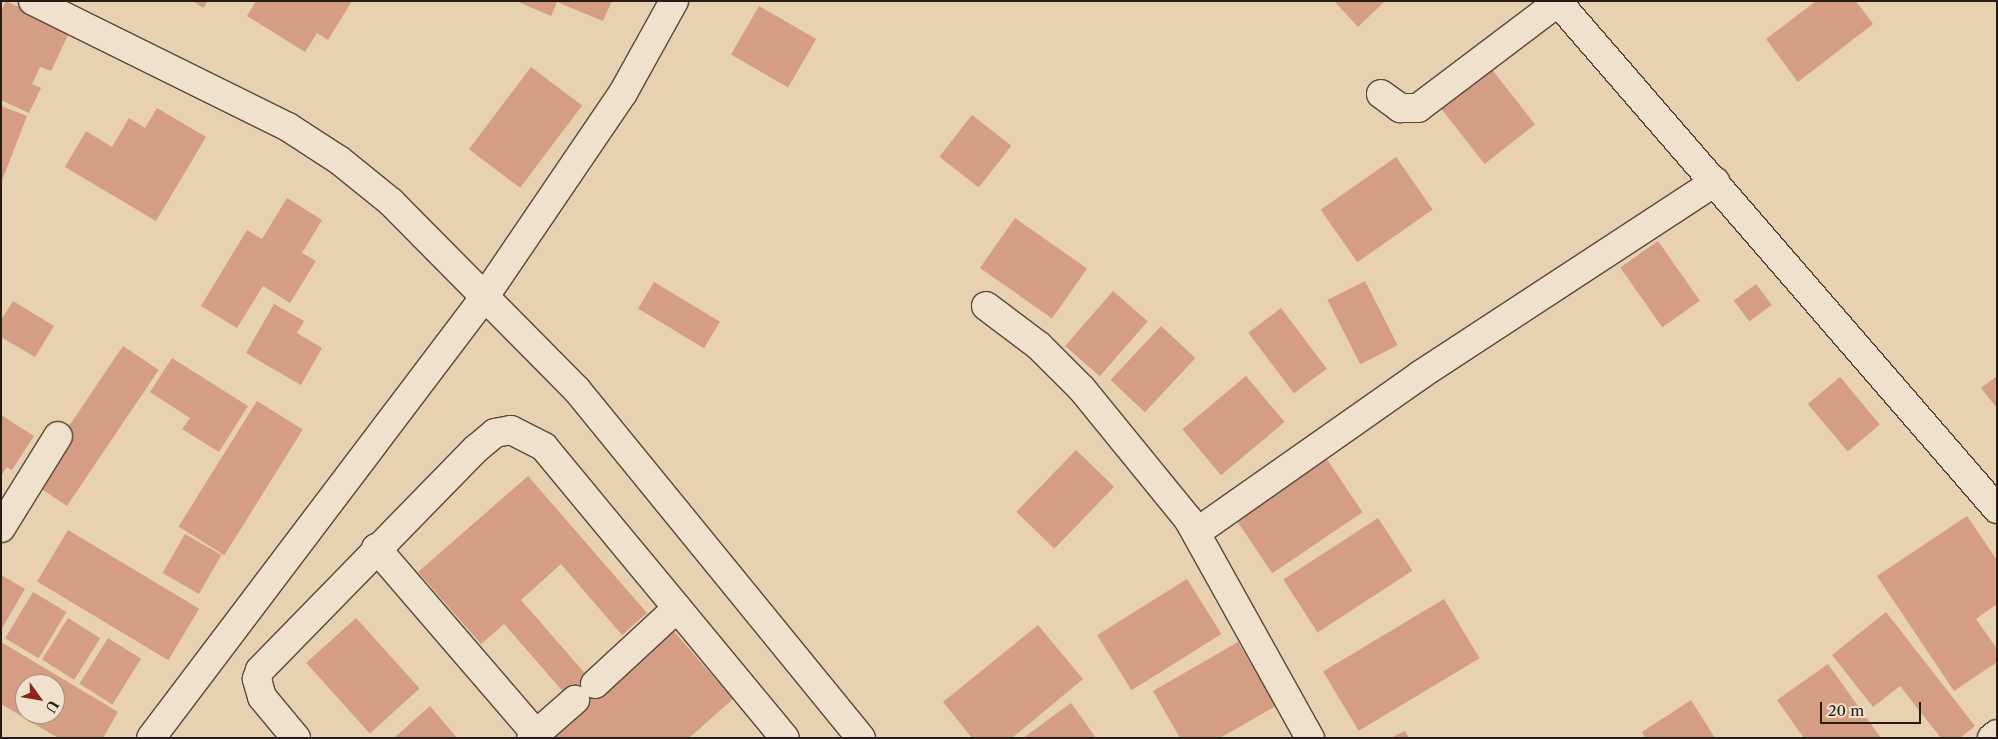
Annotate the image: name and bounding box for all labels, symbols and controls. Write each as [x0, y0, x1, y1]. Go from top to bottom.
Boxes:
north arrow [15, 674, 65, 724]
scale bar [1823, 692, 1924, 724]
text: U [41, 697, 63, 716]
text: 20 m [1828, 701, 1864, 720]

